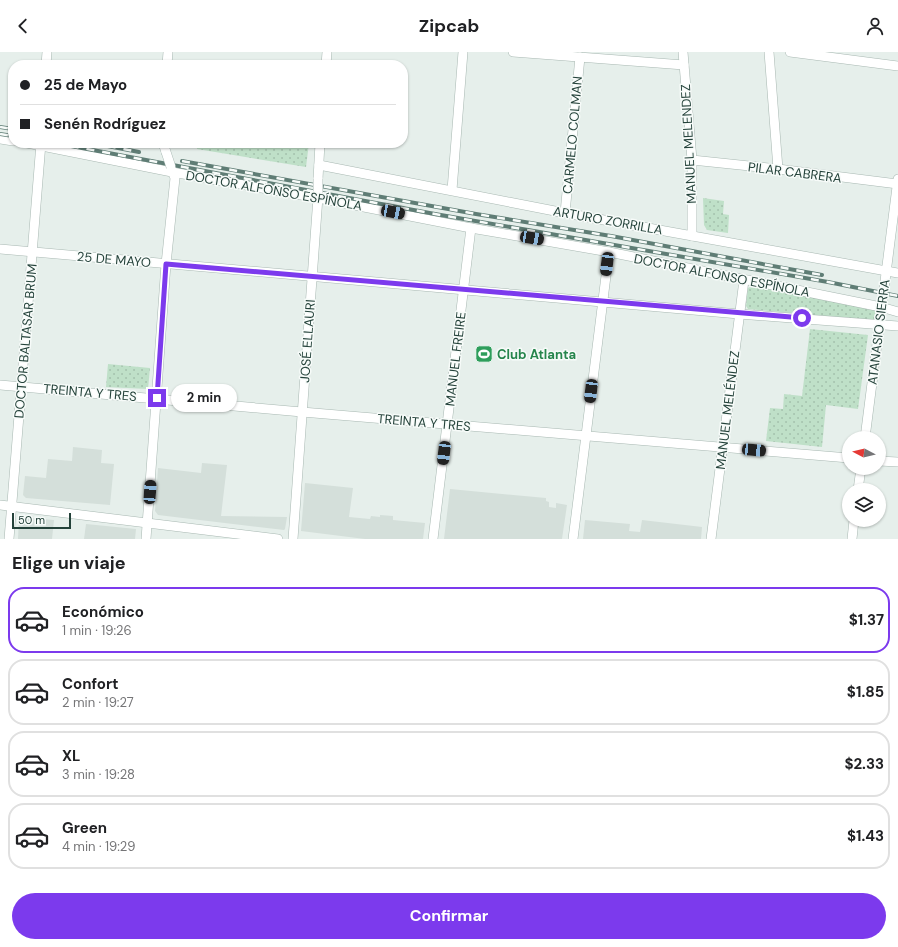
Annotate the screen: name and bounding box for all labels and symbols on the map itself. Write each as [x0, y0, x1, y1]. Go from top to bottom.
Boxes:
street label: CARMELO COLMAN [559, 75, 586, 195]
street label: MANUEL MELENDEZ [677, 84, 700, 204]
street label: PILAR CABRERA [747, 158, 843, 187]
street label: DOCTOR ALFONSO ESPÍNOLA [184, 166, 364, 214]
street label: ARTURO ZORRILLA [552, 202, 664, 239]
car [380, 204, 406, 220]
car [519, 230, 545, 246]
street label: 25 DE MAYO [76, 248, 152, 271]
street label: DOCTOR ALFONSO ESPÍNOLA [633, 249, 812, 301]
car [600, 251, 614, 277]
street label: DOCTOR BALTASAR BRUM [10, 263, 41, 419]
street label: ATANASIO SIERRA [864, 278, 893, 386]
street label: JOSÉ ELLAURI [295, 299, 319, 383]
route start [793, 309, 811, 327]
street label: MANUEL FREIRE [441, 311, 470, 407]
sports icon: Club Atlanta [474, 344, 494, 364]
place label: Club Atlanta [497, 346, 576, 363]
street label: MANUEL MELÉNDEZ [711, 350, 743, 470]
car [584, 378, 598, 404]
street label: TREINTA Y TRES [43, 380, 137, 405]
callout: 2 min [171, 384, 237, 412]
route end [148, 389, 166, 407]
street label: TREINTA Y TRES [377, 410, 471, 435]
north arrow [842, 431, 886, 475]
car [437, 440, 451, 466]
car [742, 443, 766, 457]
car [143, 480, 157, 504]
scale bar [12, 511, 71, 530]

